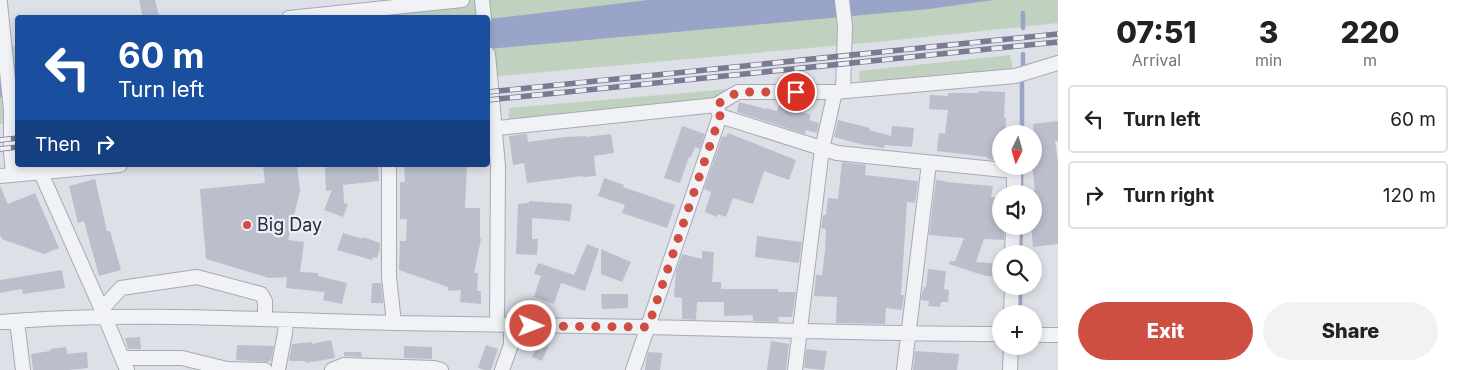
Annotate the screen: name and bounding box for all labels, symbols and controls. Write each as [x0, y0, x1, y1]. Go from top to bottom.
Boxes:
text: 07:51 [1116, 14, 1197, 50]
text: 3 [1259, 14, 1278, 50]
text: 220 [1341, 14, 1400, 50]
text: 60 m [118, 34, 205, 76]
icon: left [35, 35, 100, 100]
text: Arrival [1132, 50, 1181, 70]
text: min [1255, 50, 1282, 70]
text: m [1363, 50, 1377, 70]
pin [775, 71, 817, 113]
text: Turn left [118, 76, 204, 102]
icon: arrive [782, 78, 810, 106]
icon: left [1080, 105, 1108, 133]
text: Turn left [1123, 108, 1201, 131]
text: 60 m [1390, 108, 1436, 131]
north arrow [992, 125, 1042, 175]
map controls [992, 125, 1042, 355]
icon: right [91, 130, 119, 158]
text: Then [35, 133, 81, 156]
icon: right [1080, 181, 1108, 209]
text: Turn right [1123, 184, 1214, 207]
text: 120 m [1383, 184, 1436, 207]
button: sound [992, 185, 1042, 235]
place label: Big Day [257, 214, 322, 235]
marker: Big Day [241, 219, 253, 231]
button: search [992, 245, 1042, 295]
position arrow [504, 299, 556, 351]
button: Exit [1078, 302, 1253, 360]
button: Share [1263, 302, 1438, 360]
button: + [992, 305, 1042, 355]

